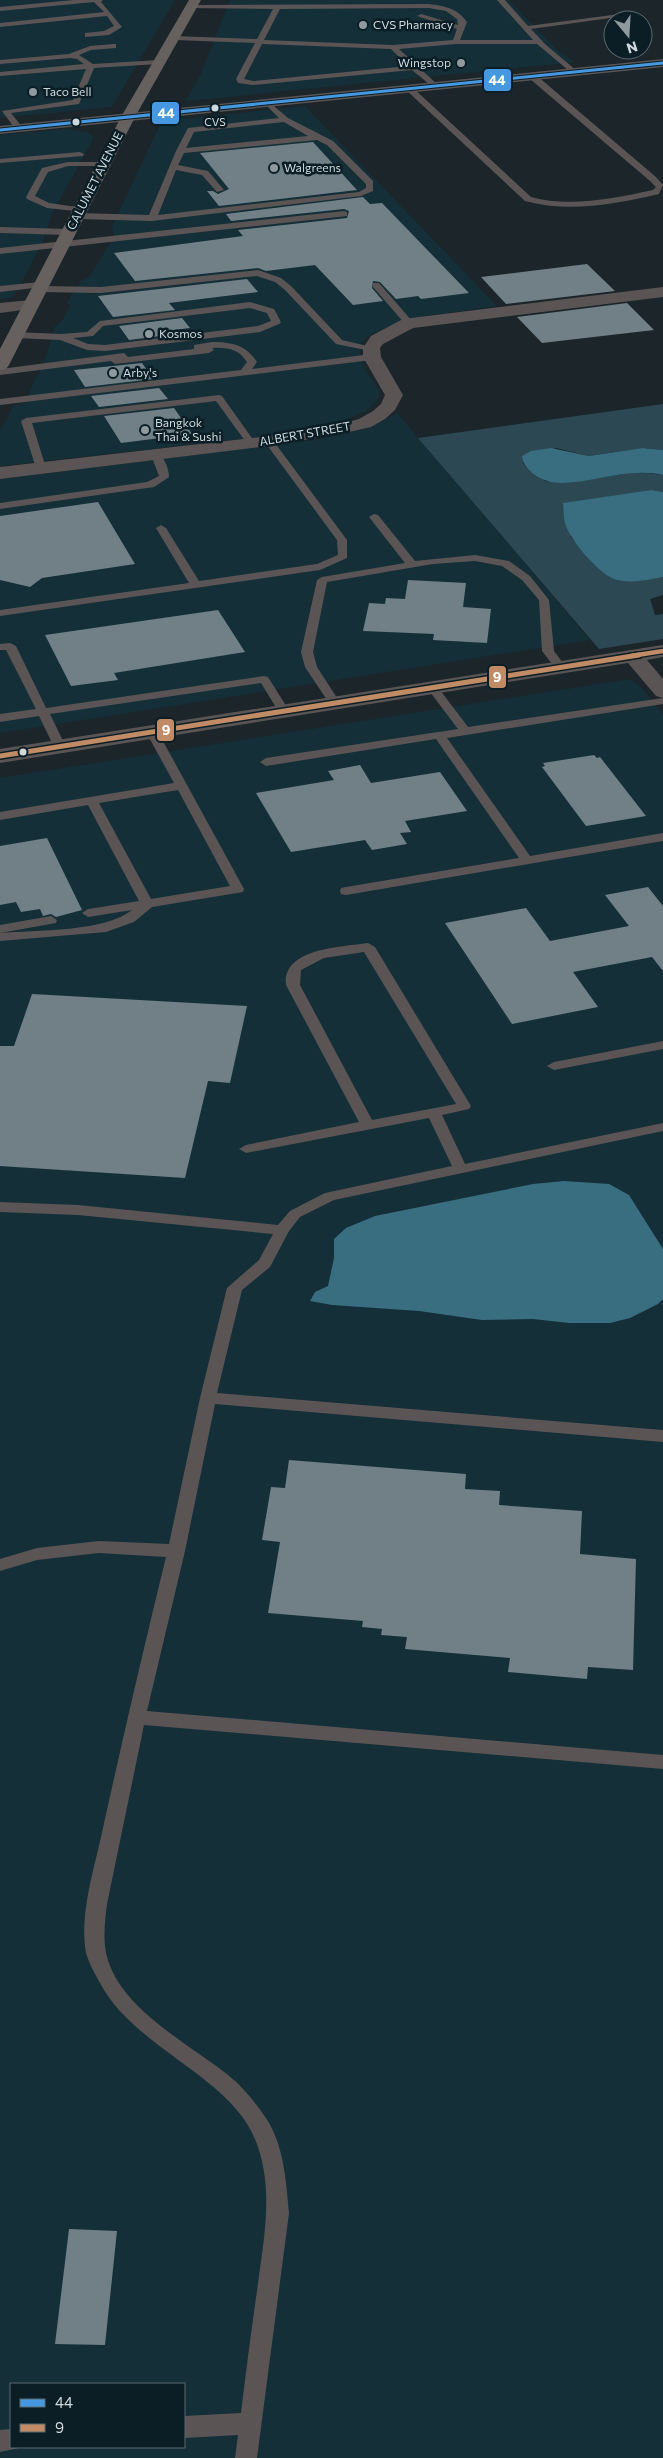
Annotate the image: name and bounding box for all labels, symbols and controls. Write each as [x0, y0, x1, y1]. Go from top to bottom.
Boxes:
north arrow [603, 10, 653, 60]
place label: CVS Pharmacy [373, 17, 453, 31]
marker: CVS Pharmacy [357, 19, 369, 31]
text: N [625, 38, 640, 58]
place label: Wingstop [398, 55, 451, 69]
marker: Wingstop [455, 57, 467, 69]
line badge: 44 [483, 68, 512, 92]
text: 44 [488, 71, 506, 88]
place label: Taco Bell [43, 84, 92, 98]
marker: Taco Bell [27, 86, 39, 98]
line badge: 44 [151, 101, 180, 125]
marker: CVS [210, 103, 220, 113]
text: 44 [157, 104, 175, 121]
place label: CVS [204, 115, 226, 128]
unlabelled marker [71, 117, 81, 127]
street label: CALUMET AVENUE [63, 129, 125, 232]
place label: Walgreens [284, 160, 341, 174]
marker: Walgreens [268, 162, 280, 174]
place label: Kosmos [159, 326, 202, 340]
marker: Kosmos [143, 328, 155, 340]
place label: Arby's [123, 365, 157, 379]
marker: Arby's [107, 367, 119, 379]
place label: Bangkok Thai & Sushi [155, 415, 222, 443]
street label: ALBERT STREET [258, 418, 352, 448]
marker: Bangkok Thai & Sushi [139, 424, 151, 436]
line badge: 9 [488, 665, 507, 689]
text: 9 [493, 668, 502, 685]
line badge: 9 [156, 718, 175, 742]
text: 9 [162, 721, 171, 738]
unlabelled marker [18, 747, 28, 757]
legend [10, 2383, 185, 2448]
text: 44 [55, 2393, 73, 2411]
text: 9 [55, 2418, 64, 2436]

